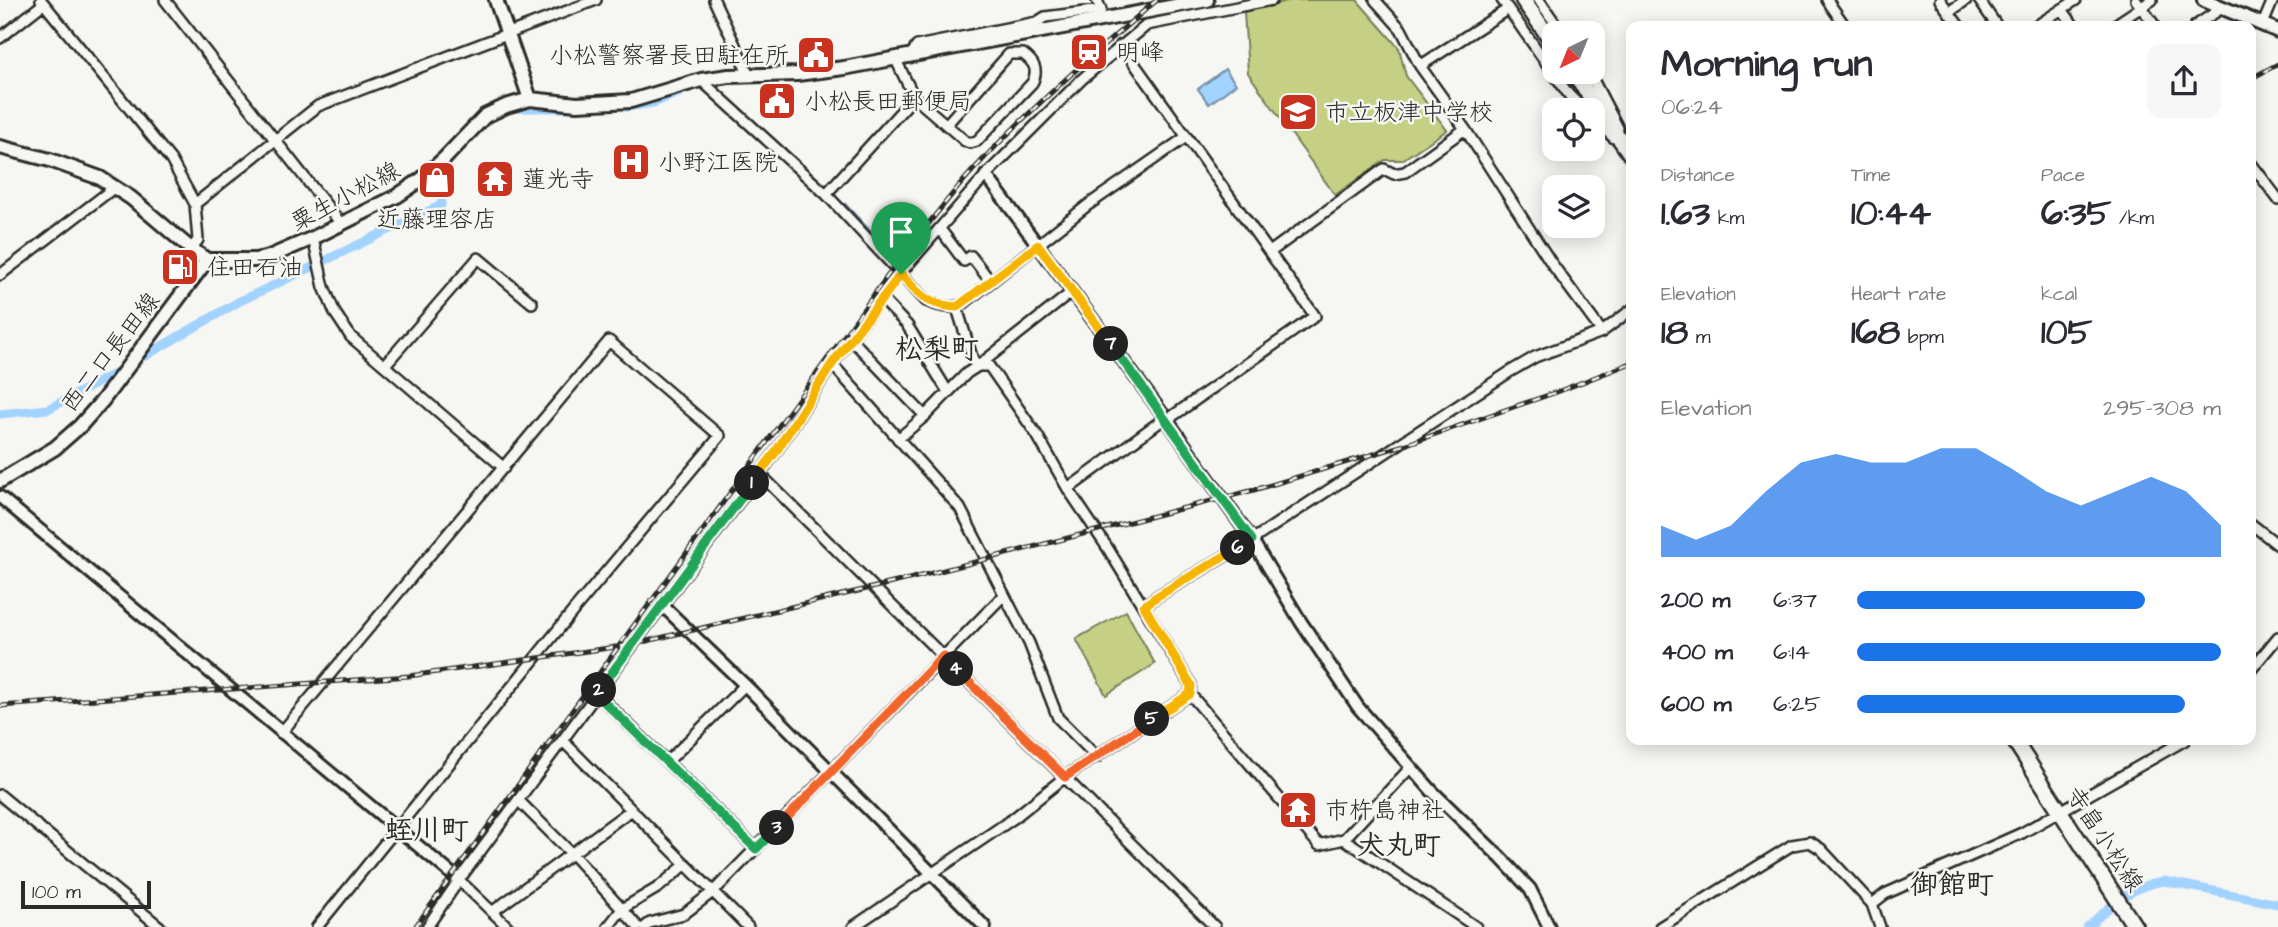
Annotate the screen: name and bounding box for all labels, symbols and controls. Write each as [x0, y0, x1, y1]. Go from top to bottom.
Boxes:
north arrow [1542, 21, 1605, 84]
map controls [1542, 21, 1605, 238]
station icon: 明峰 [1068, 31, 1110, 73]
public building icon: 小松警察署長田駐在所 [795, 34, 837, 76]
place label: 明峰 [1116, 36, 1164, 70]
place label: 小松警察署長田駐在所 [549, 39, 789, 73]
text: Morning run [1661, 39, 1873, 91]
button: share [2147, 44, 2221, 118]
public building icon: 小松長田郵便局 [756, 80, 798, 122]
place label: 小松長田郵便局 [804, 85, 972, 119]
school or university icon: 市立板津中学校 [1277, 91, 1319, 133]
text: 06:24 [1661, 91, 1723, 123]
place label: 市立板津中学校 [1325, 96, 1493, 130]
button: locate [1542, 98, 1605, 161]
hospital icon: 小野江医院 [610, 141, 652, 183]
place label: 小野江医院 [658, 146, 778, 180]
street label: 粟生小松線 [285, 154, 406, 240]
temple icon: 蓮光寺 [474, 158, 516, 200]
shop icon: 近藤理容店 [416, 159, 458, 201]
text: Distance [1661, 162, 1735, 189]
text: Time [1851, 162, 1891, 189]
text: Pace [2041, 162, 2085, 189]
place label: 蓮光寺 [522, 163, 594, 197]
button: layers [1542, 175, 1605, 238]
text: 1.63 [1661, 189, 1710, 238]
text: 10:44 [1851, 189, 1931, 238]
text: 6:35 [2041, 189, 2111, 238]
pin [871, 202, 931, 274]
place label: 近藤理容店 [377, 203, 497, 237]
text: km [1710, 205, 1744, 232]
text: /km [2111, 205, 2154, 232]
icon: arrive [882, 213, 920, 251]
fuel station icon: 住田石油 [159, 246, 201, 288]
place label: 住田石油 [207, 251, 303, 285]
text: Elevation [1661, 281, 1736, 308]
text: Heart rate [1851, 281, 1946, 308]
text: kcal [2041, 281, 2077, 308]
street label: 西二口長田線 [53, 285, 169, 420]
text: 18 [1661, 308, 1688, 357]
text: 168 [1851, 308, 1900, 357]
text: 105 [2041, 308, 2092, 357]
text: m [1688, 324, 1711, 351]
text: bpm [1900, 324, 1944, 351]
pin: 7 [1094, 326, 1128, 362]
district label: 松梨町 [895, 330, 979, 369]
text: 7 [1105, 330, 1116, 357]
text: Elevation [1661, 392, 1752, 424]
text: 295–308 m [2103, 392, 2221, 424]
pin: 1 [734, 466, 770, 500]
text: 1 [750, 469, 753, 496]
pin: 6 [1220, 530, 1256, 566]
text: 6 [1232, 534, 1243, 561]
text: 200 m [1661, 584, 1730, 616]
text: 6:37 [1773, 584, 1817, 616]
text: 400 m [1661, 636, 1733, 668]
text: 6:14 [1773, 636, 1810, 668]
pin: 4 [939, 652, 974, 686]
text: 4 [949, 655, 962, 682]
pin: 2 [582, 672, 616, 708]
text: 2 [593, 676, 604, 703]
text: 600 m [1661, 688, 1732, 720]
text: 6:25 [1773, 688, 1821, 720]
pin: 5 [1134, 702, 1170, 736]
text: 5 [1145, 705, 1158, 732]
street label: 寺畠小松線 [2057, 780, 2151, 899]
temple icon: 市杵島神社 [1277, 789, 1319, 831]
place label: 市杵島神社 [1325, 794, 1445, 828]
pin: 3 [760, 810, 794, 846]
district label: 蛭川町 [385, 811, 469, 850]
text: 3 [772, 814, 781, 841]
district label: 犬丸町 [1357, 826, 1441, 865]
district label: 御館町 [1910, 865, 1994, 904]
scale bar [21, 878, 150, 910]
text: 100 m [32, 879, 81, 906]

